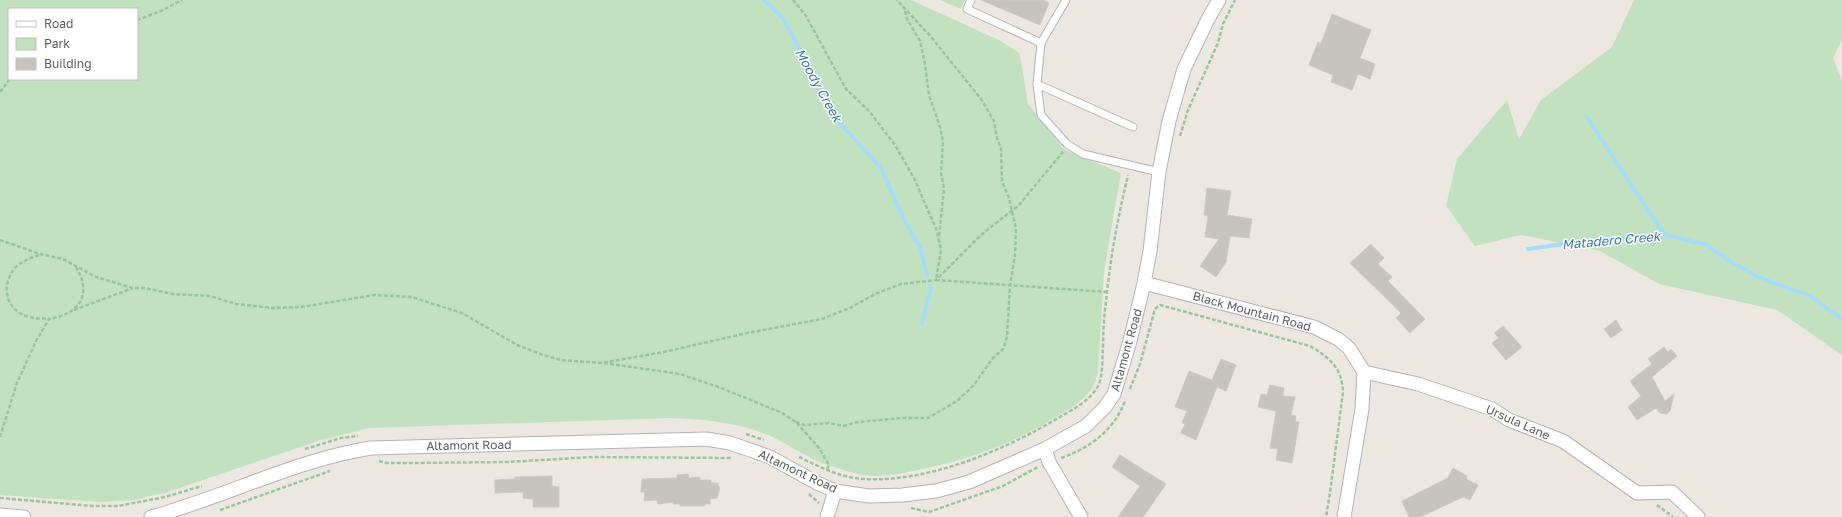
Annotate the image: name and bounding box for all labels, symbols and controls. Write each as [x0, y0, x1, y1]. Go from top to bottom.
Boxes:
legend [8, 8, 138, 80]
text: Road [44, 16, 73, 31]
text: Park [44, 36, 70, 51]
water label: Moody Creek [792, 45, 847, 126]
text: Building [44, 56, 92, 71]
water label: Matadero Creek [1561, 228, 1662, 252]
street label: Black Mountain Road [1191, 288, 1313, 334]
street label: Altamont Road [1107, 307, 1145, 393]
street label: Ursula Lane [1484, 401, 1552, 443]
street label: Altamont Road [426, 437, 512, 453]
street label: Altamont Road [756, 446, 840, 496]

